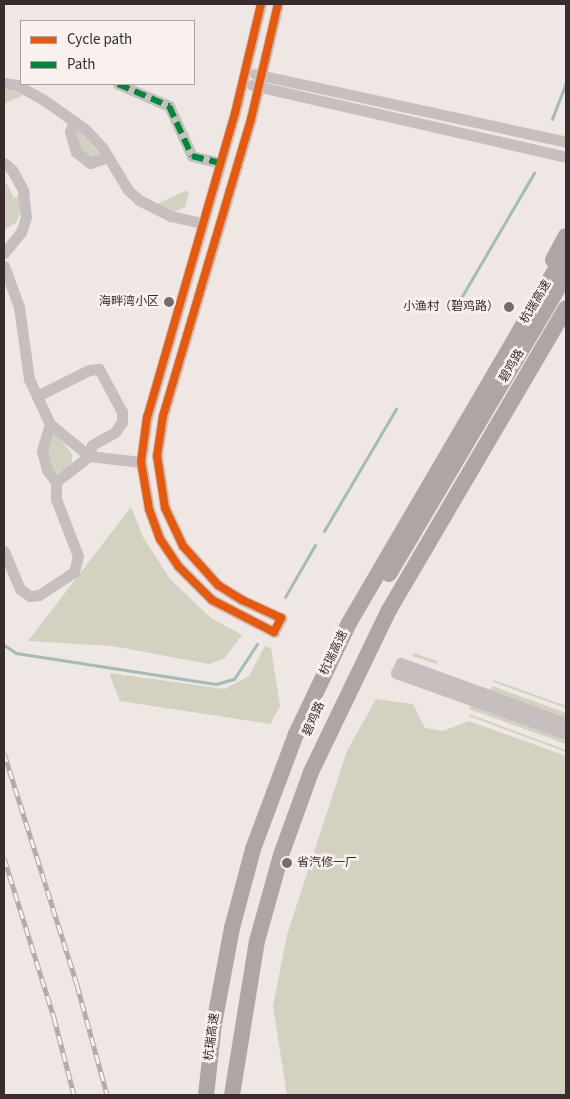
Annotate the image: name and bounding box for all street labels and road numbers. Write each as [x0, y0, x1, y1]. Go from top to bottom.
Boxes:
street label: 杭瑞高速 [517, 278, 555, 326]
street label: 碧鸡路 [497, 347, 527, 385]
street label: 杭瑞高速 [317, 628, 351, 678]
street label: 碧鸡路 [300, 700, 328, 738]
street label: 杭瑞高速 [202, 1012, 222, 1062]

